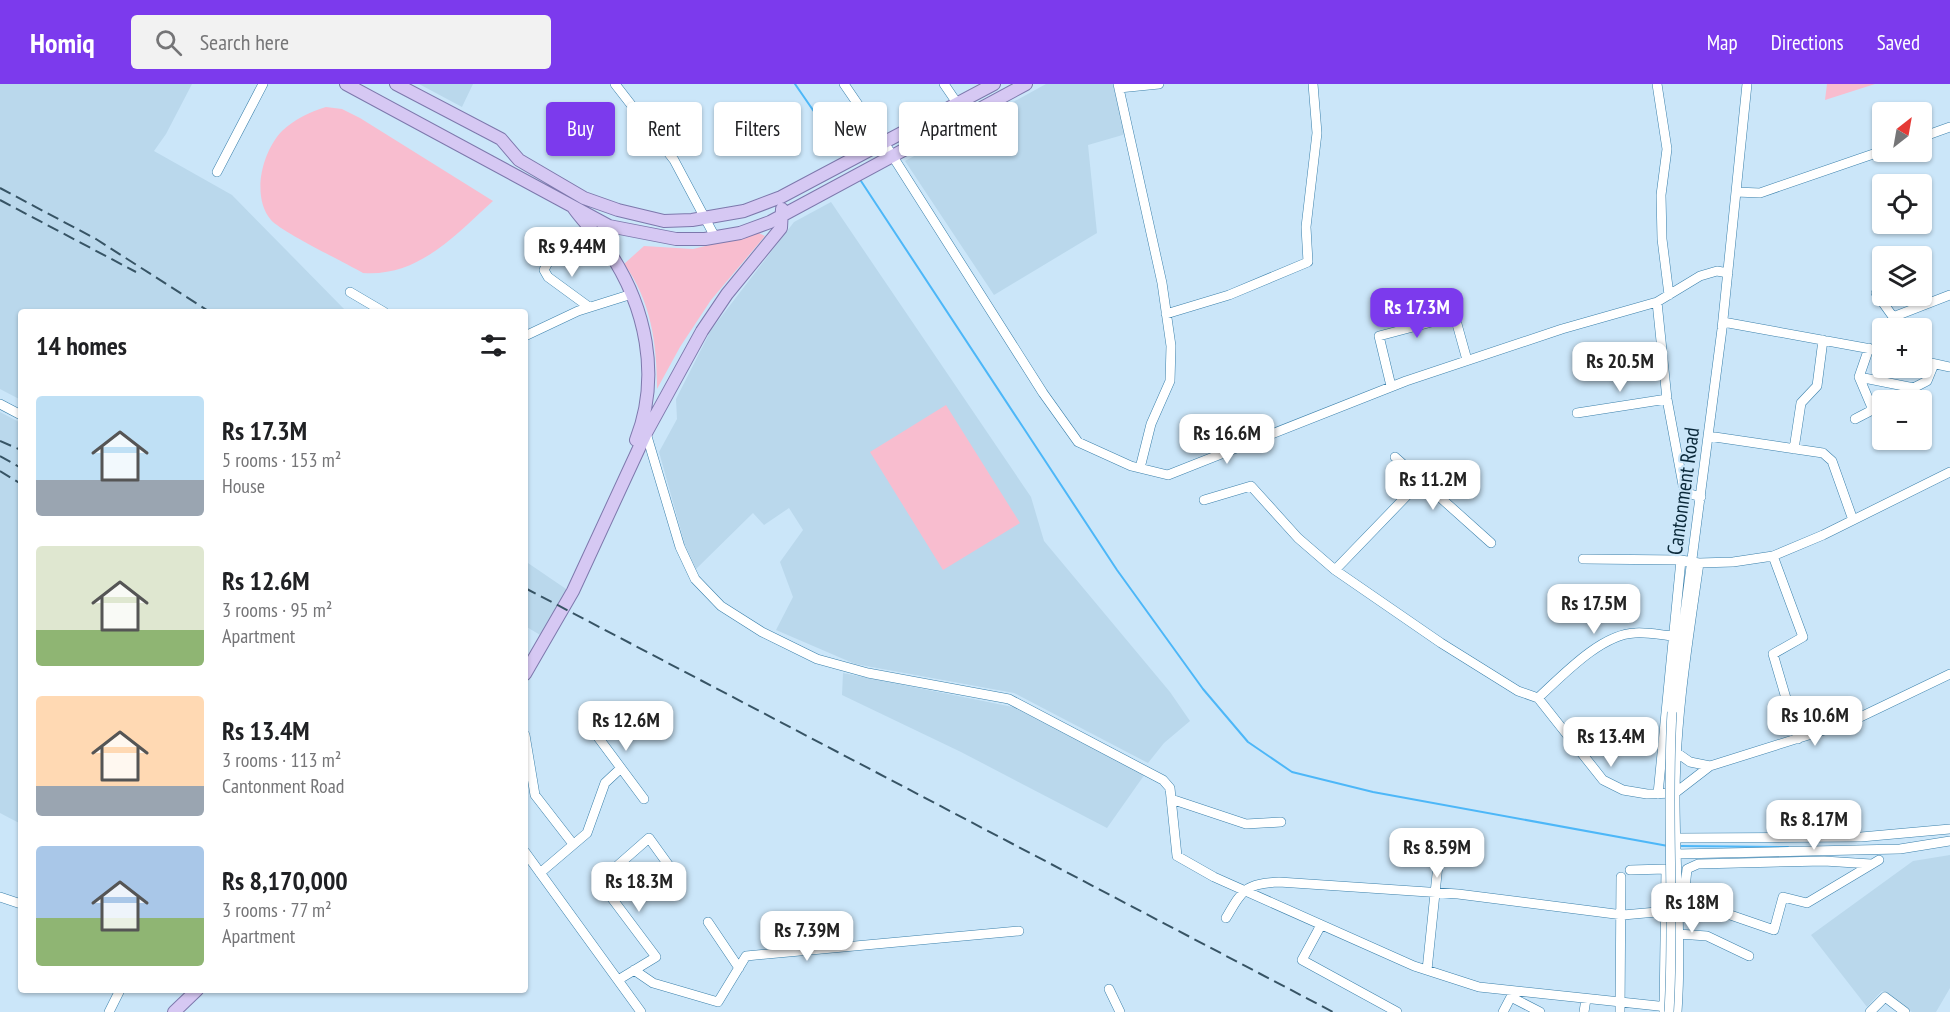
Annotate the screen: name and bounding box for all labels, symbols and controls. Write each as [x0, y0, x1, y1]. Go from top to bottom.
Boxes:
search box [131, 15, 551, 69]
text: Homiq [30, 24, 95, 61]
icon: search [152, 26, 185, 59]
text: Search here [200, 28, 289, 56]
text: Map [1707, 29, 1738, 56]
text: Directions [1771, 29, 1844, 56]
text: Saved [1877, 29, 1920, 56]
chip: Buy [546, 102, 615, 156]
chip: Rent [627, 102, 702, 156]
chip: Filters [714, 102, 801, 156]
chip: New [813, 102, 887, 156]
chip: Apartment [899, 102, 1018, 156]
north arrow [1872, 102, 1932, 162]
map controls [1872, 102, 1932, 450]
button: locate [1872, 174, 1932, 234]
pin: Rs 9.44M [510, 227, 634, 278]
text: Rs 9.44M [538, 233, 606, 259]
button: layers [1872, 246, 1932, 306]
pin: Rs 17.3M [1355, 288, 1479, 339]
text: Rs 17.3M [1384, 294, 1450, 320]
button: + [1872, 318, 1932, 378]
text: 14 homes [36, 329, 127, 362]
icon: filters [477, 329, 510, 362]
pin: Rs 20.5M [1558, 342, 1682, 393]
text: Rs 20.5M [1586, 348, 1654, 374]
button: − [1872, 390, 1932, 450]
text: Rs 17.3M [222, 414, 307, 447]
pin: Rs 16.6M [1165, 414, 1289, 465]
icon: home [84, 420, 156, 492]
text: Rs 16.6M [1193, 420, 1261, 446]
street label: Cantonment Road [1661, 426, 1705, 556]
text: 5 rooms · 153 m² [222, 447, 341, 473]
pin: Rs 11.2M [1371, 460, 1495, 511]
text: Rs 11.2M [1399, 466, 1467, 492]
text: House [222, 473, 265, 499]
text: Rs 12.6M [222, 564, 310, 597]
icon: home [84, 570, 156, 642]
pin: Rs 17.5M [1532, 584, 1656, 635]
text: Rs 17.5M [1561, 590, 1627, 616]
text: 3 rooms · 95 m² [222, 597, 332, 623]
text: Apartment [222, 623, 295, 649]
pin: Rs 10.6M [1753, 696, 1877, 747]
pin: Rs 12.6M [564, 701, 688, 752]
text: Rs 10.6M [1781, 702, 1849, 728]
text: Rs 12.6M [592, 707, 660, 733]
text: Rs 13.4M [222, 714, 310, 747]
pin: Rs 13.4M [1549, 717, 1673, 768]
icon: home [84, 720, 156, 792]
text: Rs 13.4M [1577, 723, 1645, 749]
text: 3 rooms · 113 m² [222, 747, 341, 773]
text: Cantonment Road [222, 773, 344, 799]
pin: Rs 8.17M [1752, 800, 1876, 851]
text: Rs 8.17M [1780, 806, 1848, 832]
pin: Rs 8.59M [1375, 828, 1499, 879]
text: Rs 8.59M [1403, 834, 1471, 860]
pin: Rs 18.3M [577, 862, 701, 913]
text: Rs 8,170,000 [222, 864, 348, 897]
text: Rs 18.3M [605, 868, 673, 894]
icon: home [84, 870, 156, 942]
pin: Rs 18M [1643, 883, 1741, 934]
text: Rs 18M [1665, 889, 1719, 915]
text: 3 rooms · 77 m² [222, 897, 332, 923]
pin: Rs 7.39M [745, 911, 869, 962]
text: Rs 7.39M [774, 917, 840, 943]
text: Apartment [222, 923, 295, 949]

